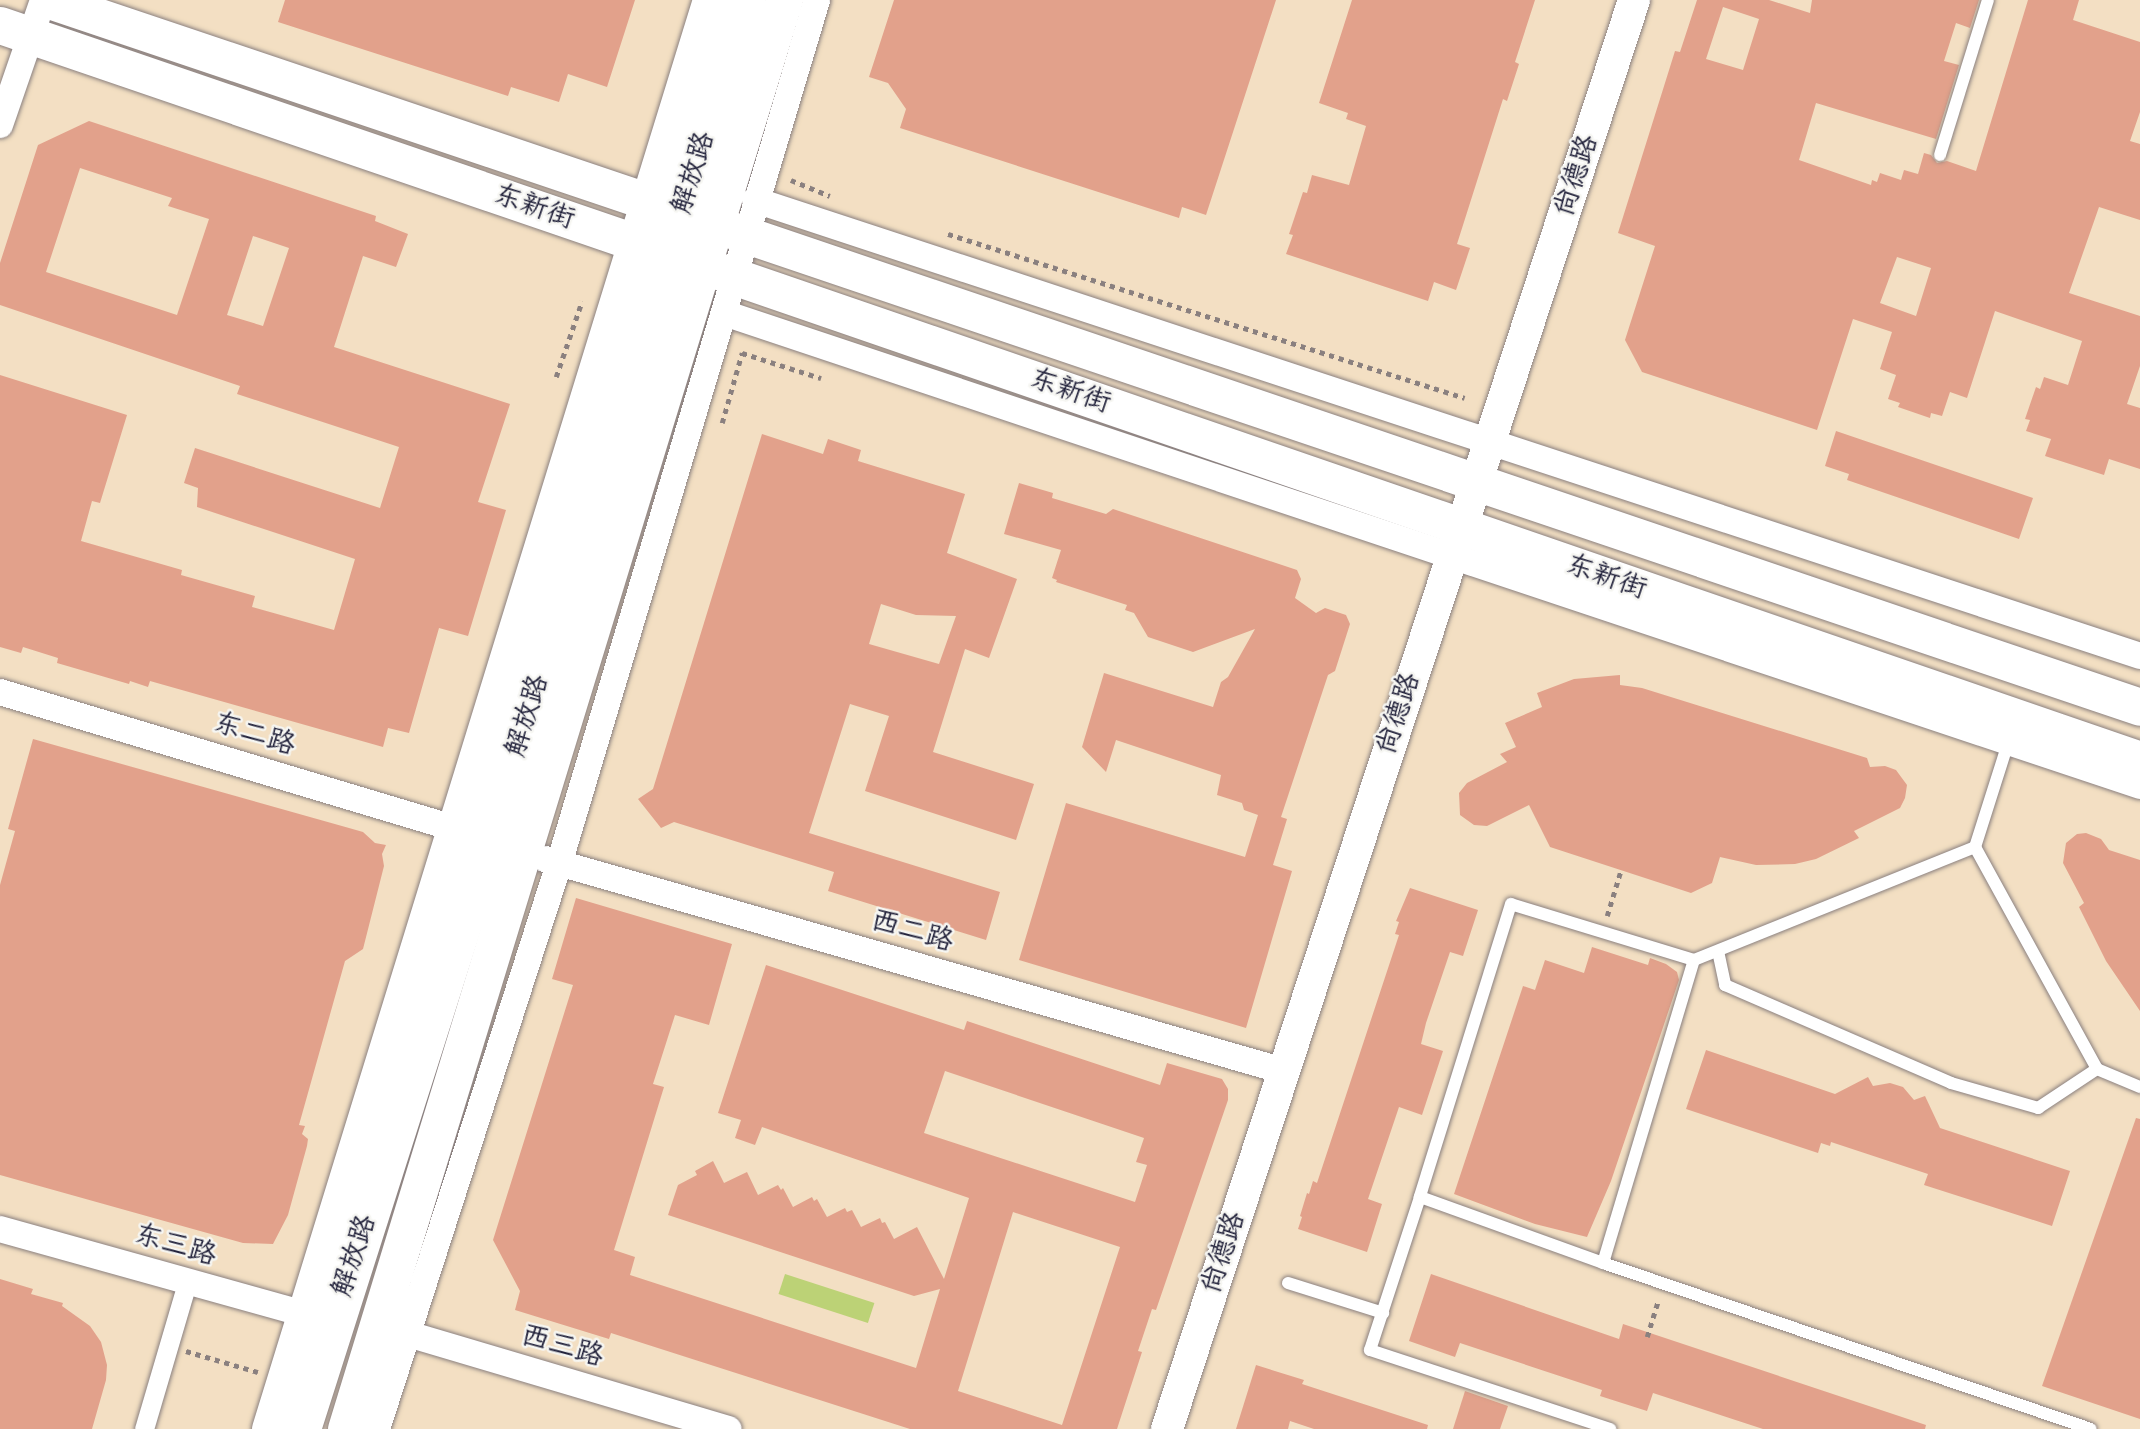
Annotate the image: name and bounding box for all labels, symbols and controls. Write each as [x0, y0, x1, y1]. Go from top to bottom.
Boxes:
street label: 解放路 [666, 128, 722, 218]
street label: 尚德路 [1548, 131, 1606, 221]
street label: 东新街 [489, 178, 579, 238]
street label: 东新街 [1025, 362, 1115, 422]
street label: 东新街 [1561, 548, 1651, 608]
street label: 尚德路 [1370, 669, 1428, 759]
street label: 解放路 [500, 671, 556, 761]
street label: 东二路 [209, 707, 299, 763]
street label: 西二路 [867, 904, 957, 960]
street label: 尚德路 [1195, 1208, 1253, 1298]
street label: 解放路 [326, 1211, 384, 1301]
street label: 东三路 [130, 1218, 220, 1274]
street label: 西三路 [517, 1319, 607, 1375]

